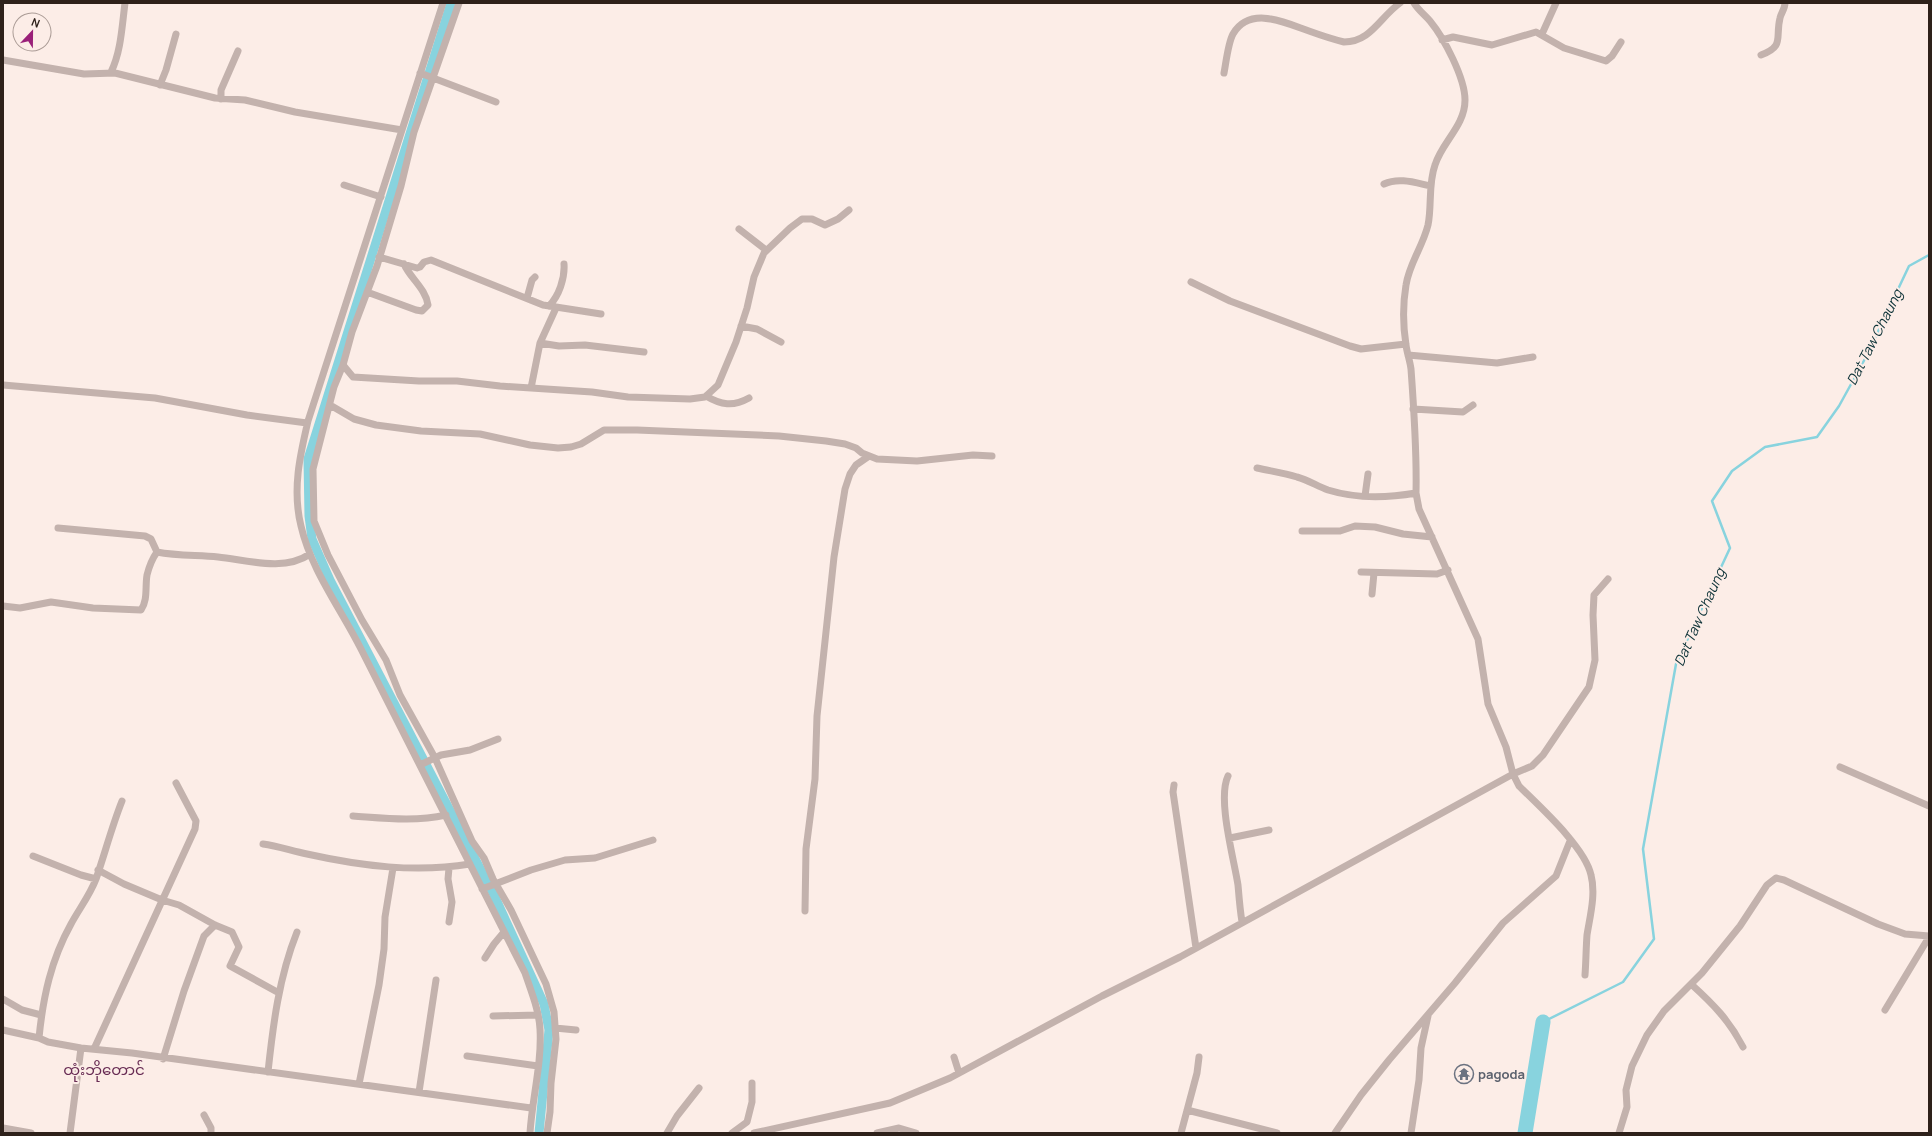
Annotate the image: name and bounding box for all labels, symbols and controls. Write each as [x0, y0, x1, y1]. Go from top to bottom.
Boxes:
north arrow [12, 12, 52, 52]
text: N [29, 14, 42, 31]
water label: Dat Taw Chaung [1842, 284, 1907, 388]
water label: Dat Taw Chaung [1669, 564, 1730, 669]
district label: ထုံးဘိုတောင် [63, 1059, 145, 1082]
temple icon: pagoda [1453, 1063, 1475, 1085]
place label: pagoda [1478, 1065, 1525, 1083]

